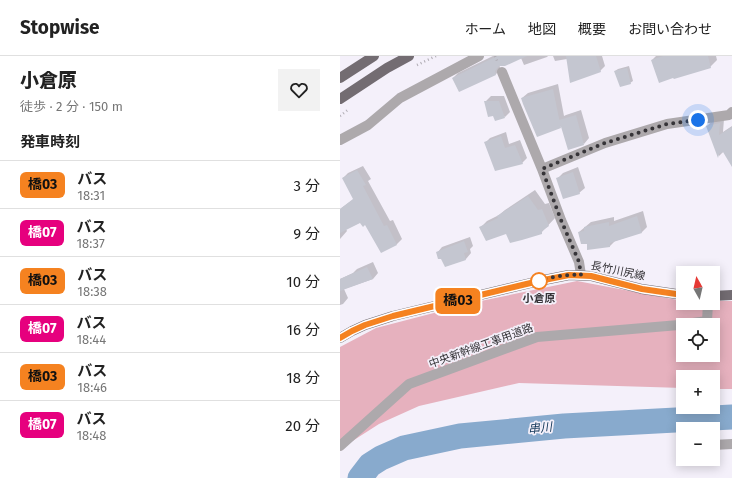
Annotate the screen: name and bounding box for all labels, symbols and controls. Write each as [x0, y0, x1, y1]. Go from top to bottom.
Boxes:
text: Stopwise [20, 16, 100, 39]
text: ホーム [464, 21, 506, 38]
text: 地図 [528, 21, 556, 38]
text: 概要 [578, 21, 606, 38]
text: お問い合わせ [628, 21, 712, 38]
text: 小倉原 [20, 69, 77, 92]
button: heart [278, 69, 320, 111]
text: 徒歩 · 2 分 · 150 m [20, 99, 123, 114]
your location [688, 110, 708, 130]
text: 発車時刻 [20, 133, 80, 151]
text: バス [77, 170, 107, 188]
text: 橋03 [28, 176, 57, 193]
text: 3 分 [294, 177, 320, 195]
text: 18:31 [77, 188, 105, 203]
text: バス [76, 218, 106, 236]
text: 橋07 [28, 224, 56, 241]
text: 9 分 [293, 225, 320, 243]
text: 18:37 [76, 236, 105, 251]
street label: 長竹川尻線 [590, 259, 646, 283]
text: バス [77, 266, 107, 284]
north arrow [676, 266, 720, 310]
map controls [676, 266, 720, 466]
text: 橋03 [28, 272, 57, 289]
marker: 小倉原 [530, 272, 548, 290]
text: 10 分 [286, 273, 320, 291]
text: 18:38 [77, 284, 107, 299]
line badge: 橋03 [435, 288, 481, 314]
text: 橋03 [443, 292, 473, 309]
place label: 小倉原 [523, 292, 556, 305]
text: バス [76, 314, 106, 332]
button: locate [676, 318, 720, 362]
text: 橋07 [28, 320, 56, 337]
text: 16 分 [287, 321, 320, 339]
street label: 中央新幹線工事用道路 [427, 321, 535, 371]
text: 18:44 [76, 332, 106, 347]
text: バス [77, 362, 107, 380]
text: 橋03 [28, 368, 57, 385]
text: 18 分 [286, 369, 320, 387]
button: + [676, 370, 720, 414]
text: 18:46 [77, 380, 107, 395]
text: バス [76, 410, 106, 428]
text: 橋07 [28, 416, 56, 433]
text: 20 分 [285, 417, 320, 435]
water label: 串川 [527, 420, 555, 436]
button: − [676, 422, 720, 466]
text: 18:48 [76, 428, 106, 443]

